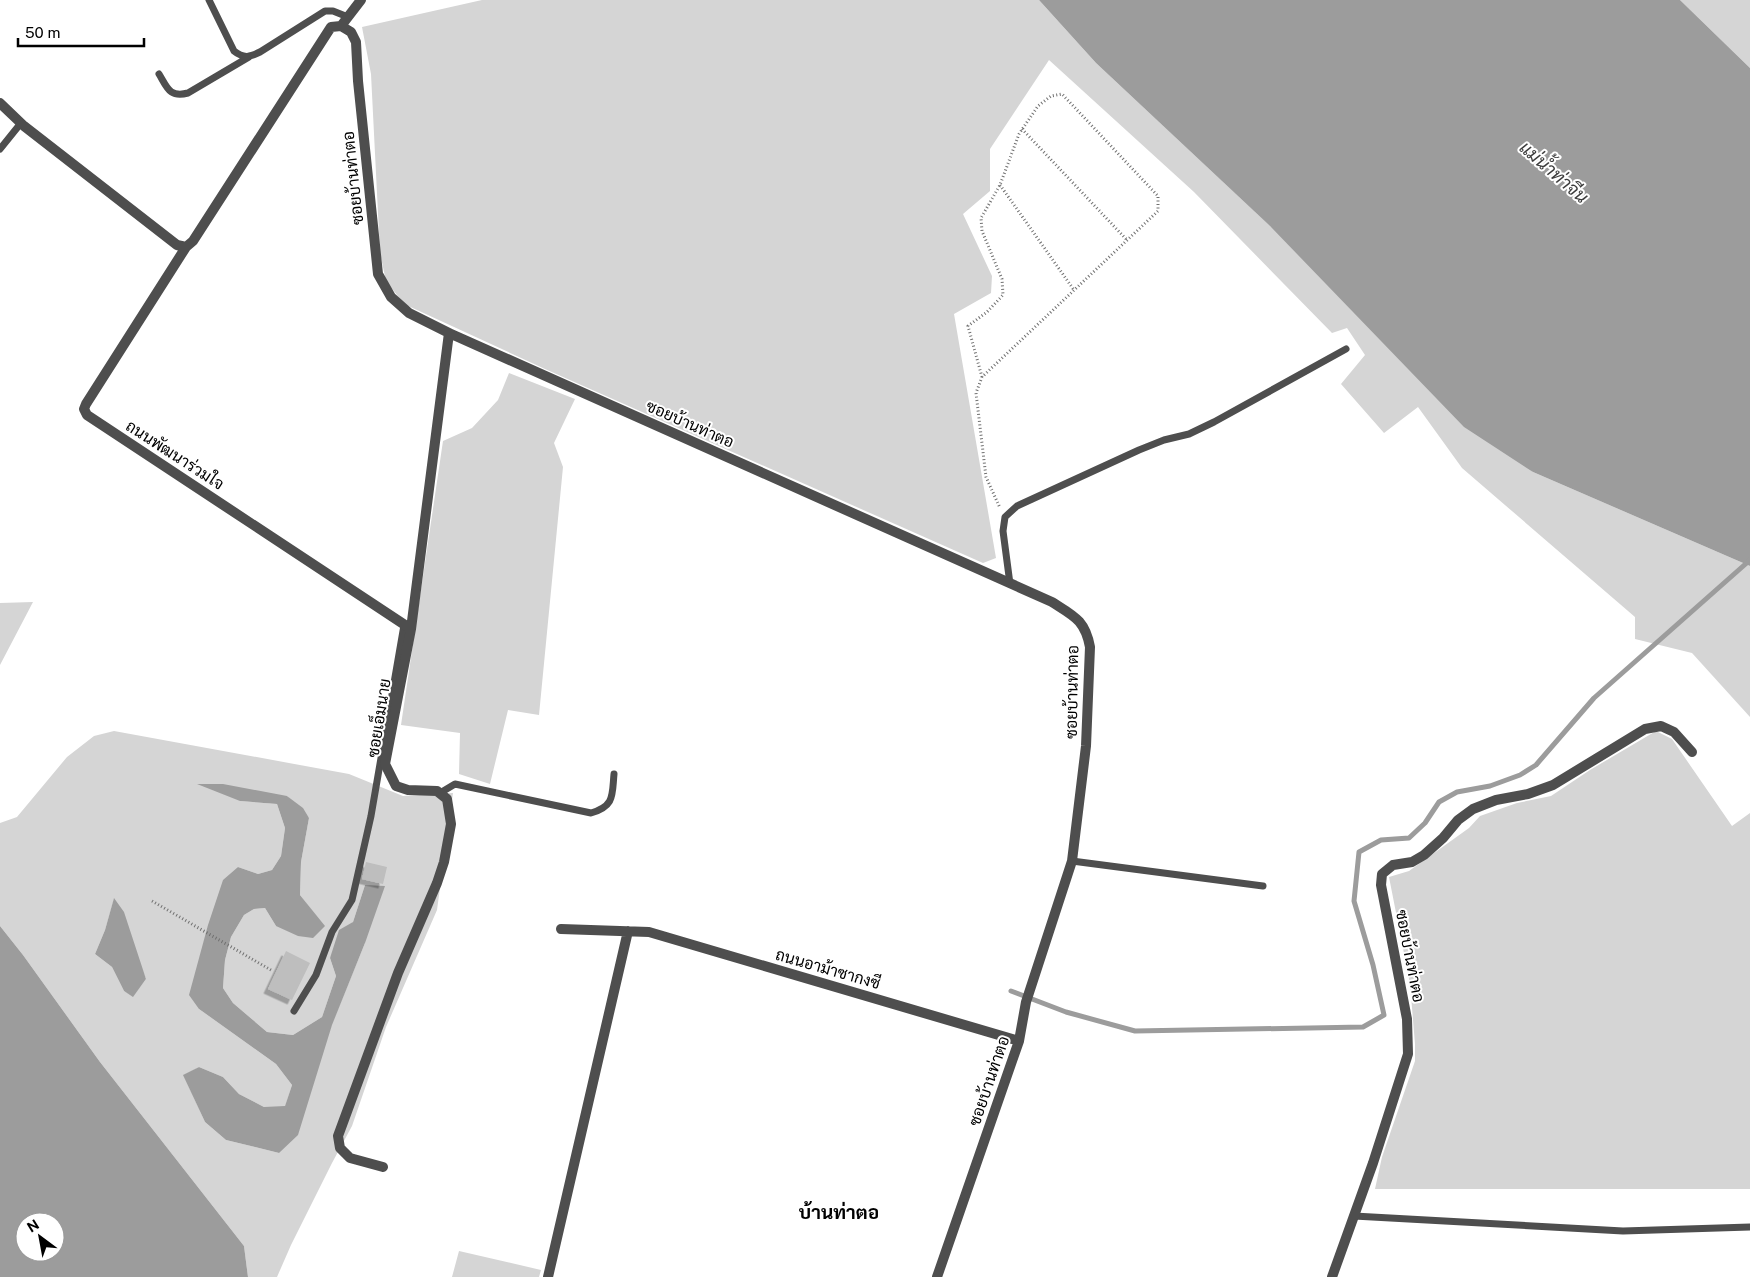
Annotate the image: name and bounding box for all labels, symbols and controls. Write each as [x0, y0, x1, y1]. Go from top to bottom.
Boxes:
scale bar [18, 15, 144, 47]
text: 50 m [25, 24, 60, 41]
street label: ซอยบ้านท่าตอ [338, 130, 367, 226]
water label: แม่น้ำท่าจีน [1516, 133, 1596, 208]
street label: ซอยบ้านท่าตอ [643, 395, 737, 452]
street label: ถนนพัฒนาร่วมใจ [122, 415, 229, 494]
street label: ซอยบ้านท่าตอ [1061, 645, 1082, 739]
street label: ซอยเอ็มนาย [359, 677, 395, 759]
street label: ซอยบ้านท่าตอ [1392, 908, 1429, 1004]
street label: ถนนอาม้าซากงซี [773, 943, 883, 993]
street label: ซอยบ้านท่าตอ [964, 1033, 1013, 1129]
district label: บ้านท่าตอ [799, 1201, 879, 1223]
north arrow [15, 1212, 65, 1262]
text: N [24, 1216, 42, 1236]

